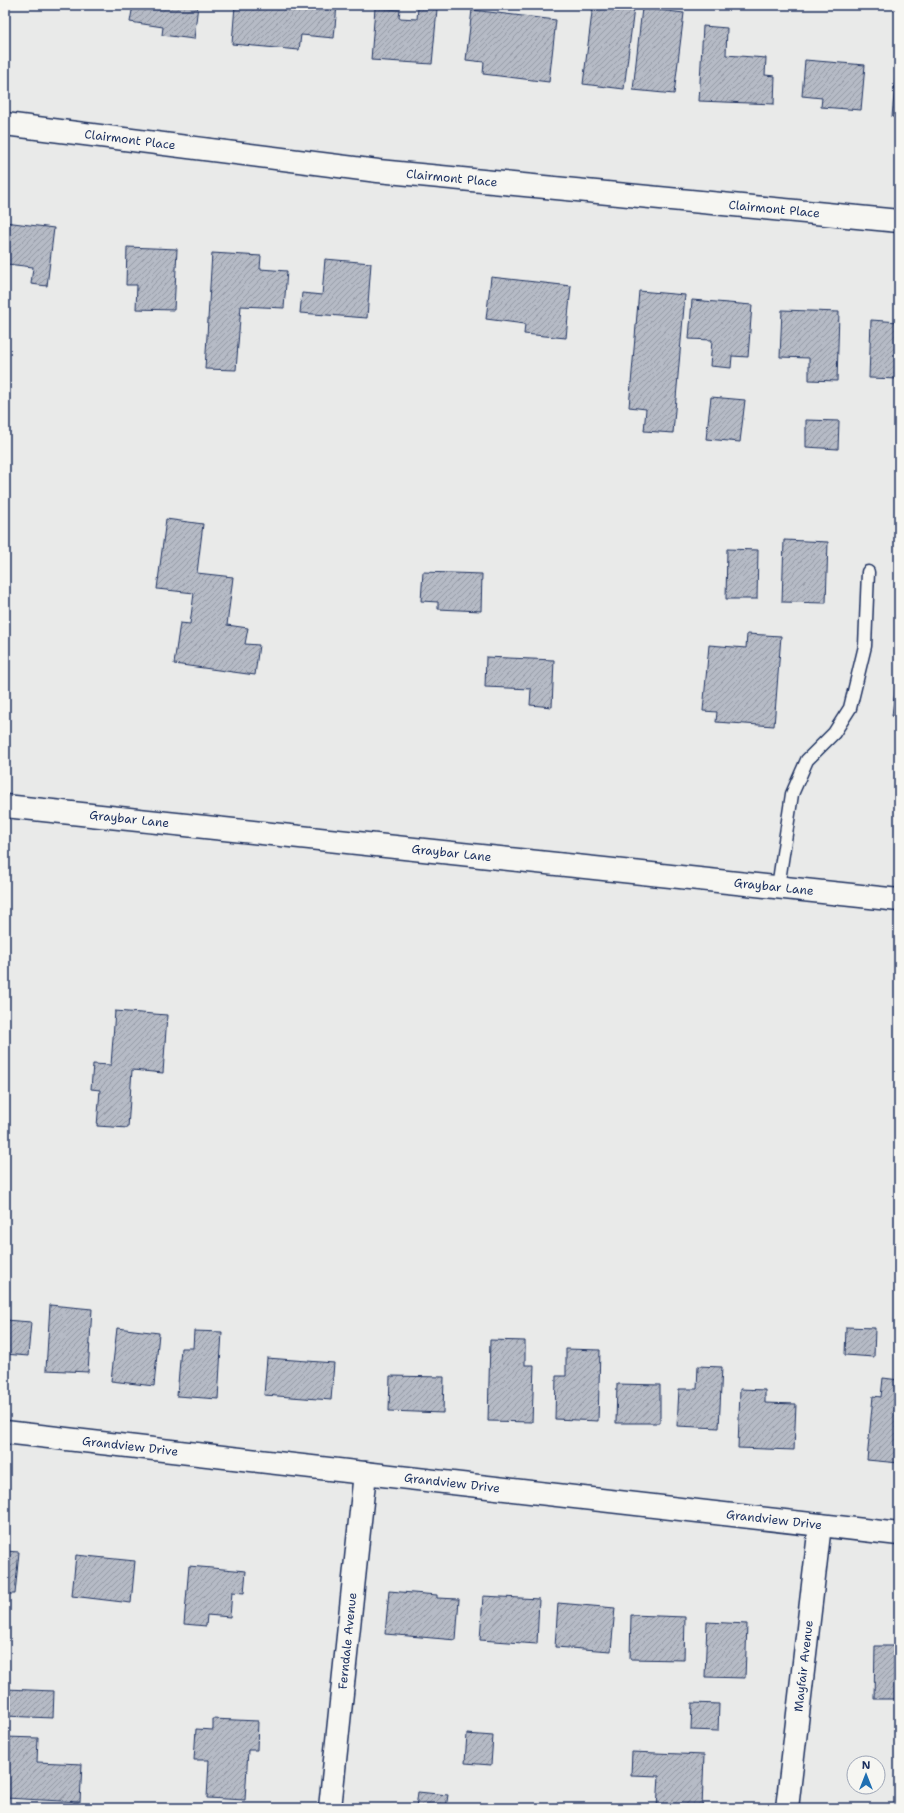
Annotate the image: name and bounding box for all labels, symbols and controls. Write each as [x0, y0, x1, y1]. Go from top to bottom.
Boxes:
street label: Clairmont Place [84, 126, 177, 153]
street label: Clairmont Place [405, 166, 498, 190]
street label: Clairmont Place [728, 197, 821, 221]
street label: Graybar Lane [89, 807, 170, 831]
street label: Graybar Lane [411, 841, 492, 865]
street label: Graybar Lane [733, 875, 815, 899]
street label: Grandview Drive [81, 1433, 179, 1460]
street label: Grandview Drive [403, 1470, 501, 1496]
street label: Grandview Drive [725, 1506, 823, 1533]
street label: Ferndale Avenue [334, 1592, 360, 1690]
street label: Mayfair Avenue [790, 1619, 817, 1713]
north arrow [846, 1755, 886, 1795]
text: N [862, 1758, 871, 1773]

